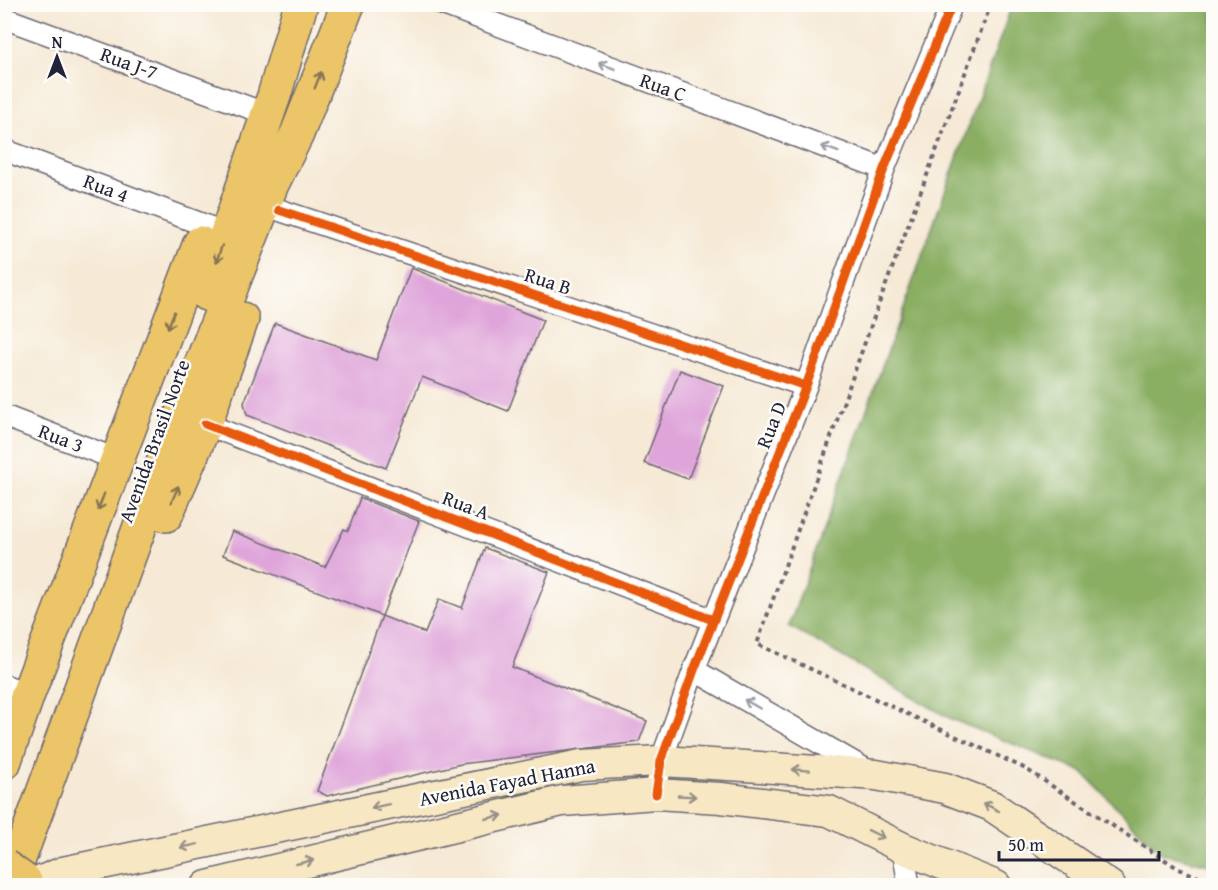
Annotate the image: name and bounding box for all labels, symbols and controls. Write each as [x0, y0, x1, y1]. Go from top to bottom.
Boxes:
north arrow [27, 27, 87, 87]
text: N [52, 30, 63, 54]
street label: Rua J-7 [96, 39, 162, 86]
one-way arrow [599, 60, 617, 71]
street label: Rua C [636, 65, 690, 108]
one-way arrow [313, 71, 324, 89]
one-way arrow [821, 142, 839, 153]
street label: Rua 4 [80, 166, 133, 209]
one-way arrow [213, 244, 224, 263]
street label: Rua B [521, 259, 575, 302]
one-way arrow [165, 310, 176, 329]
street label: Avenida Brasil Norte [111, 355, 197, 526]
street label: Rua D [748, 397, 793, 453]
street label: Rua 3 [35, 416, 88, 459]
street label: Rua A [438, 482, 494, 527]
one-way arrow [170, 486, 181, 504]
one-way arrow [95, 493, 106, 511]
one-way arrow [744, 697, 761, 709]
street label: Avenida Fayad Hanna [416, 750, 598, 813]
one-way arrow [792, 764, 812, 775]
one-way arrow [677, 790, 697, 801]
one-way arrow [983, 800, 1001, 812]
one-way arrow [371, 801, 390, 813]
one-way arrow [484, 811, 504, 822]
scale bar [999, 824, 1160, 862]
one-way arrow [866, 829, 884, 841]
text: 50 m [1008, 831, 1044, 858]
one-way arrow [180, 841, 200, 852]
one-way arrow [295, 856, 314, 868]

